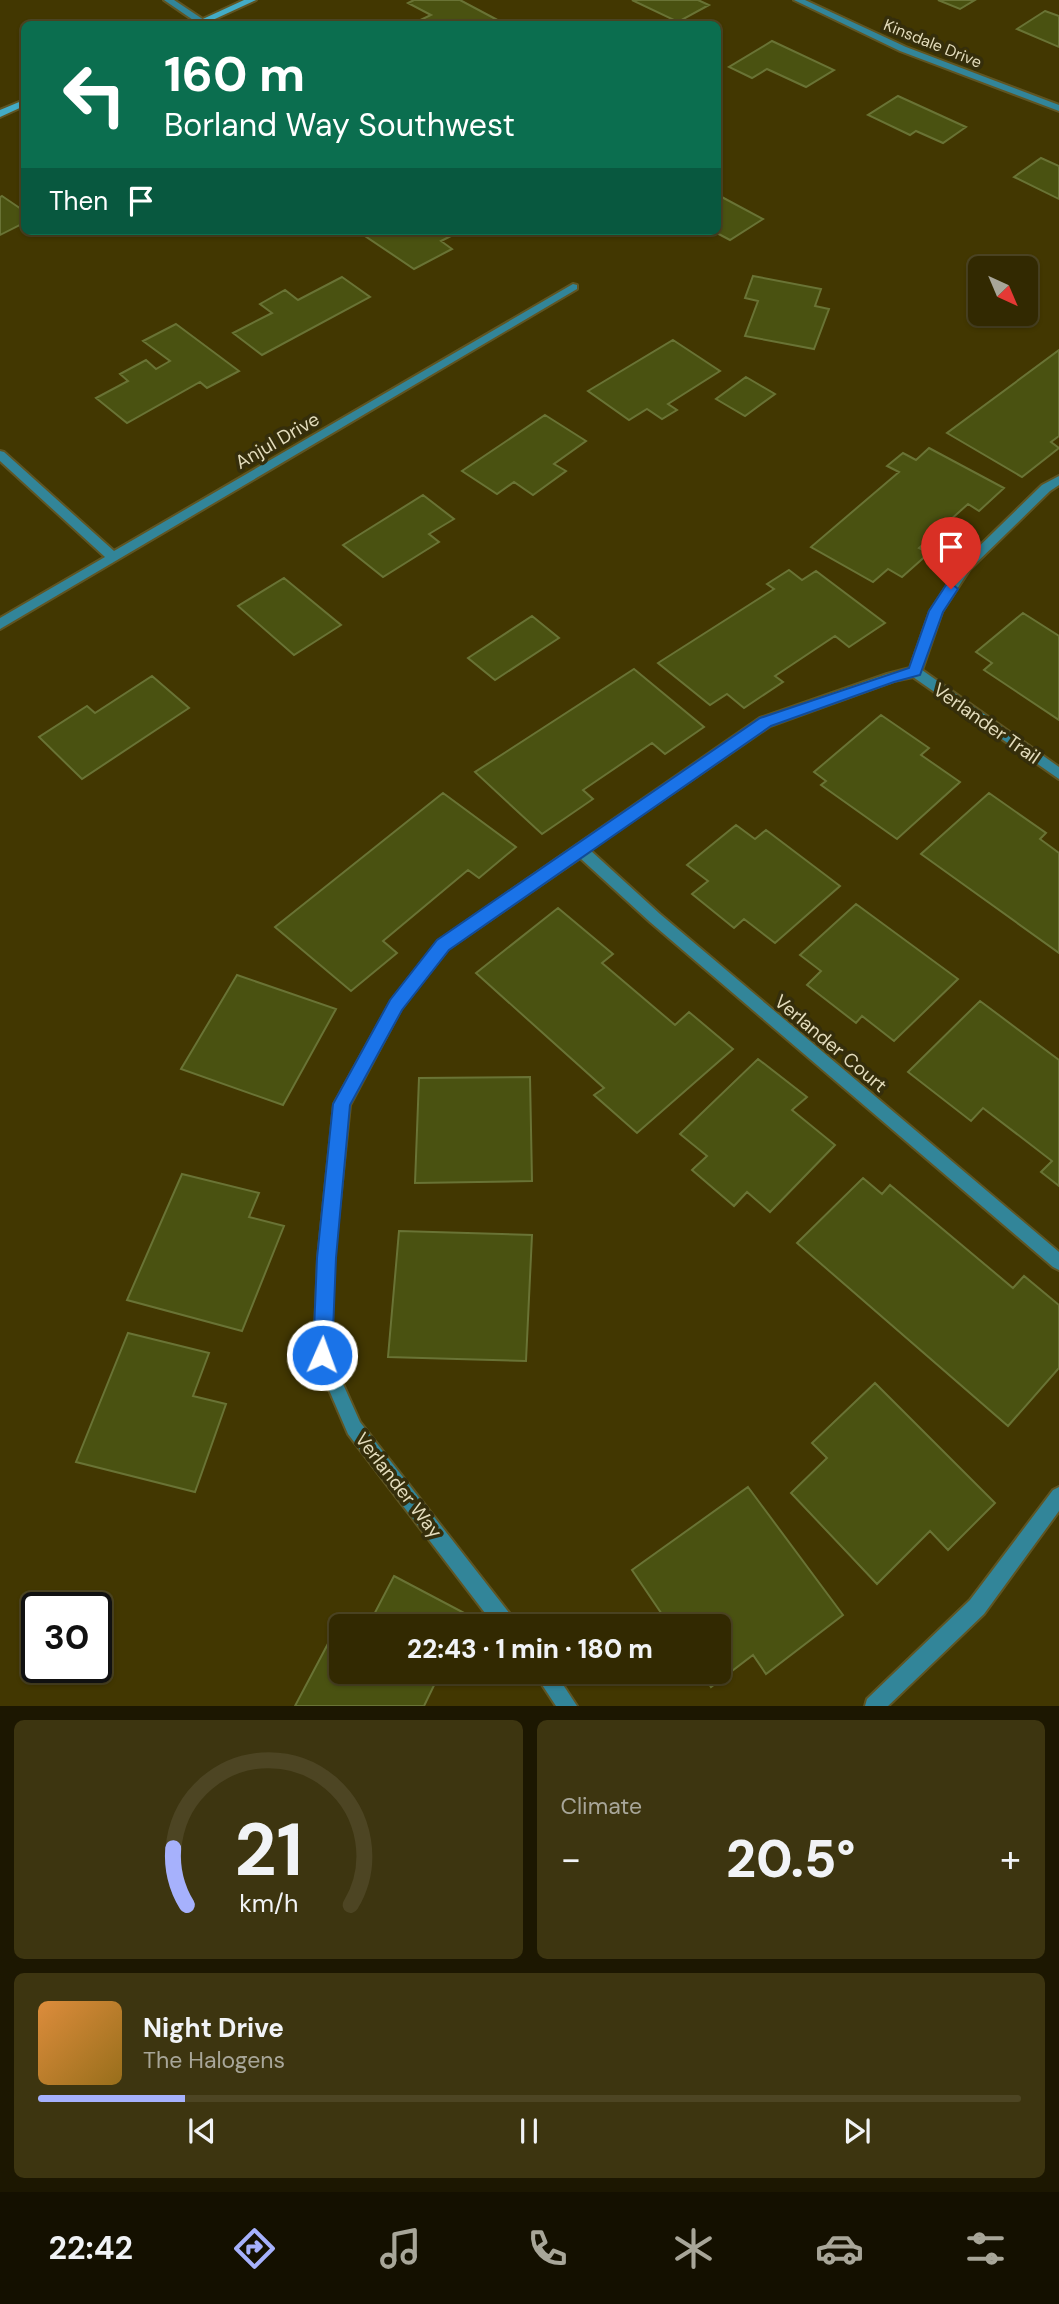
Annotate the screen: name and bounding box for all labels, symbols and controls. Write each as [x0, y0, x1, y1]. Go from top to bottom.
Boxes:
street label: Kinsdale Drive [881, 14, 985, 73]
text: 160 m [164, 42, 305, 106]
icon: left [49, 49, 140, 140]
text: Borland Way Southwest [164, 104, 515, 146]
icon: arrive [122, 182, 160, 220]
text: Then [49, 184, 108, 218]
north arrow [968, 256, 1038, 326]
map controls [968, 256, 1038, 326]
street label: Anjul Drive [231, 406, 324, 475]
pin [921, 517, 981, 589]
icon: arrive [932, 528, 970, 566]
street label: Verlander Trail [928, 677, 1045, 770]
street label: Verlander Court [769, 989, 892, 1098]
position arrow [285, 1318, 359, 1392]
street label: Verlander Way [349, 1427, 448, 1544]
speed limit sign: 30 [21, 1592, 112, 1683]
text: 22:43 · 1 min · 180 m [407, 1632, 653, 1666]
text: Climate [561, 1791, 642, 1821]
text: 21 [234, 1804, 303, 1899]
text: 20.5° [726, 1825, 855, 1893]
text: − [561, 1834, 581, 1884]
text: + [1000, 1834, 1021, 1884]
text: km/h [239, 1887, 298, 1920]
text: Night Drive [143, 2011, 284, 2045]
text: The Halogens [143, 2045, 285, 2075]
icon: previous [183, 2112, 221, 2150]
icon: pause [510, 2112, 548, 2150]
icon: next [838, 2112, 876, 2150]
icon: directions [230, 2224, 279, 2273]
icon: music [376, 2224, 425, 2273]
icon: phone [523, 2224, 572, 2273]
icon: climate [669, 2224, 718, 2273]
icon: car [815, 2224, 864, 2273]
icon: filters [961, 2224, 1010, 2273]
text: 22:42 [49, 2227, 133, 2269]

